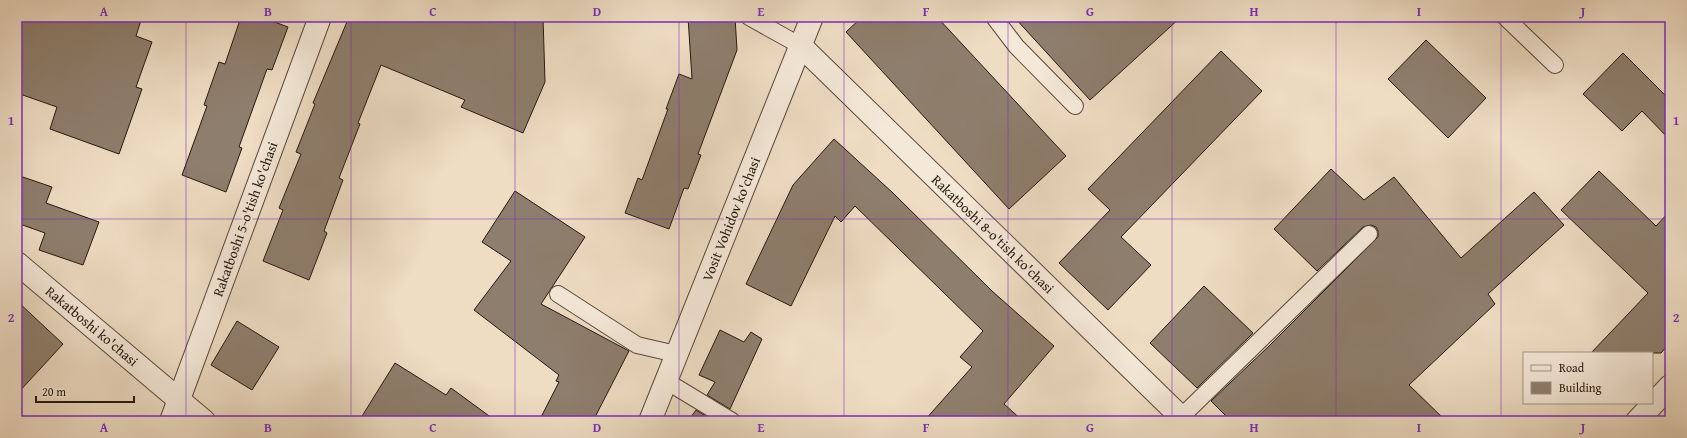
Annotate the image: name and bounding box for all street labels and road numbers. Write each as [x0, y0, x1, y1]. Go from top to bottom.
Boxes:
street label: Rakatboshi 5-o'tish ko'chasi [208, 139, 282, 299]
street label: Vosit Vohidov ko'chasi [697, 154, 765, 284]
street label: Rakatboshi 8-o'tish ko'chasi [927, 170, 1059, 298]
street label: Rakatboshi ko'chasi [41, 281, 143, 371]

